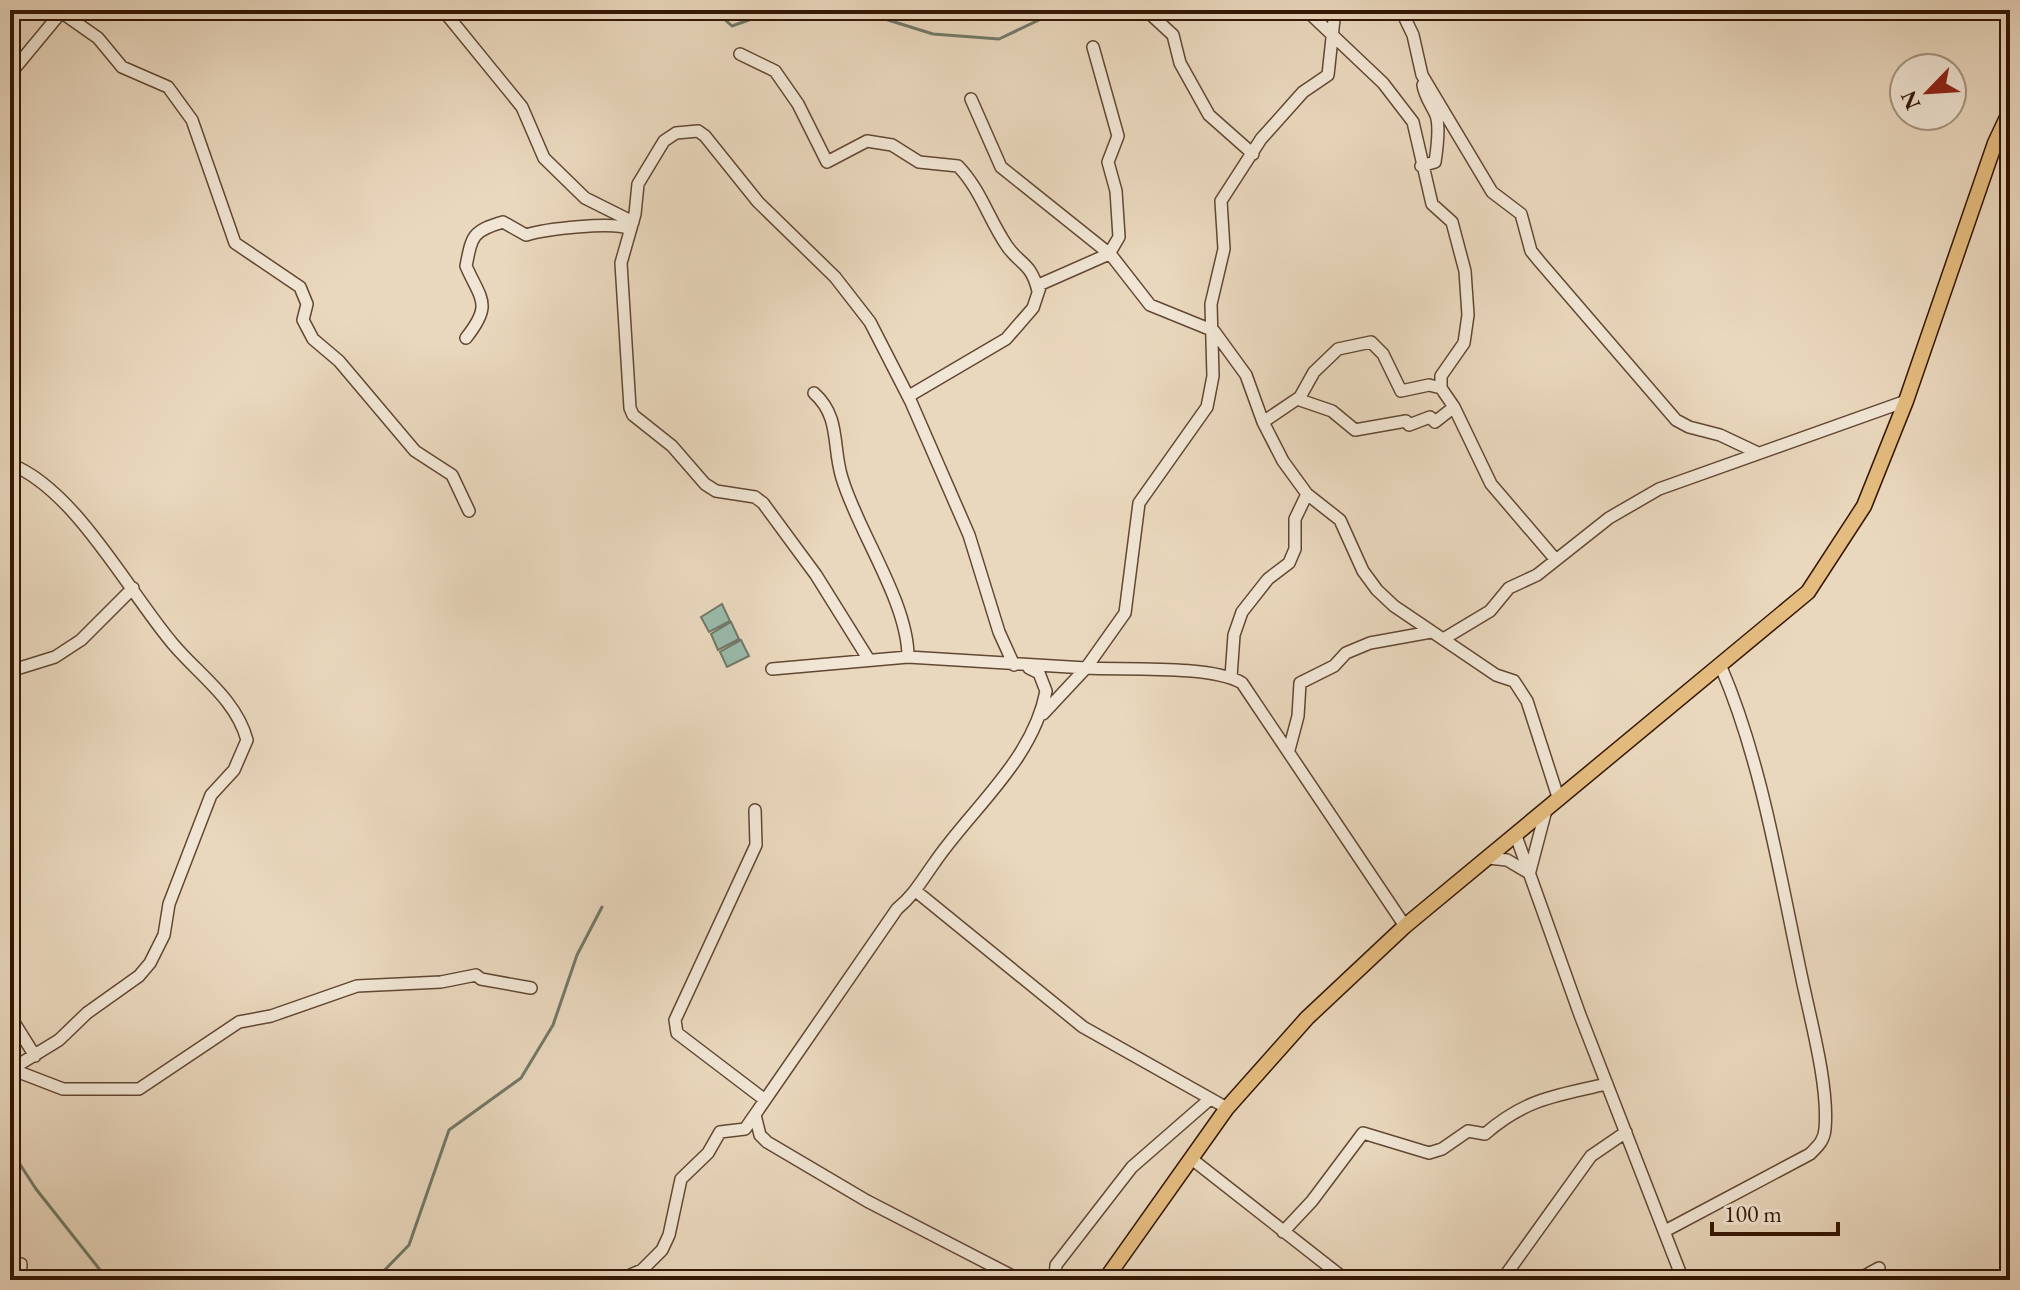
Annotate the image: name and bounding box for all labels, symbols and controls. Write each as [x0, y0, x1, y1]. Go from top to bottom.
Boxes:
north arrow [1888, 52, 1968, 132]
text: N [1893, 86, 1927, 114]
scale bar [1712, 1186, 1838, 1236]
text: 100 m [1724, 1198, 1782, 1229]

